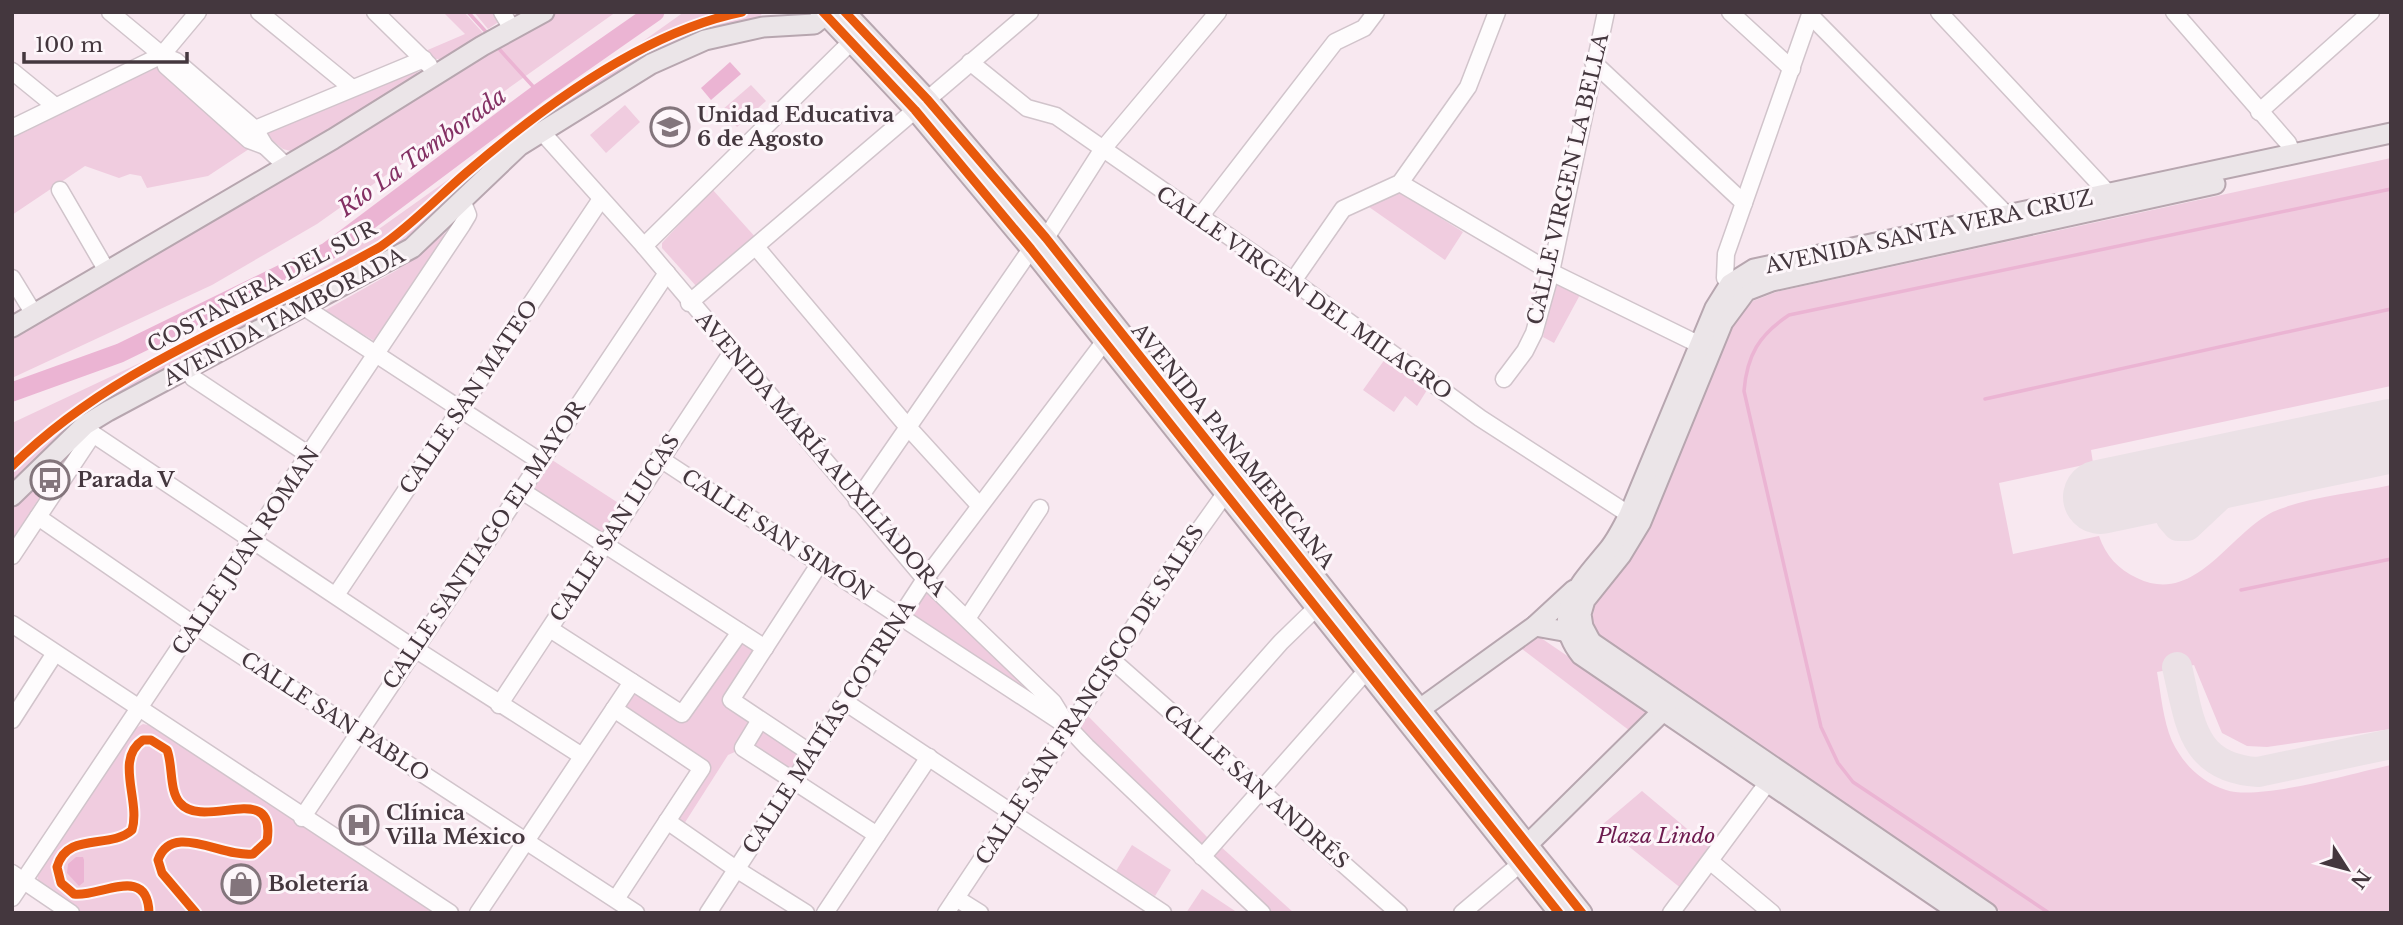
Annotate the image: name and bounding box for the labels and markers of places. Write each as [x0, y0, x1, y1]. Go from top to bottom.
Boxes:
place label: Unidad Educativa 6 de Agosto [697, 102, 894, 152]
school or university icon: Unidad Educativa 6 de Agosto [649, 106, 691, 148]
bus stop icon: Parada V [29, 459, 71, 501]
place label: Parada V [77, 467, 176, 493]
place label: Clínica Villa México [385, 800, 525, 850]
hospital icon: Clínica Villa México [338, 804, 380, 846]
shop icon: Boletería [220, 863, 262, 905]
place label: Boletería [268, 871, 369, 897]

